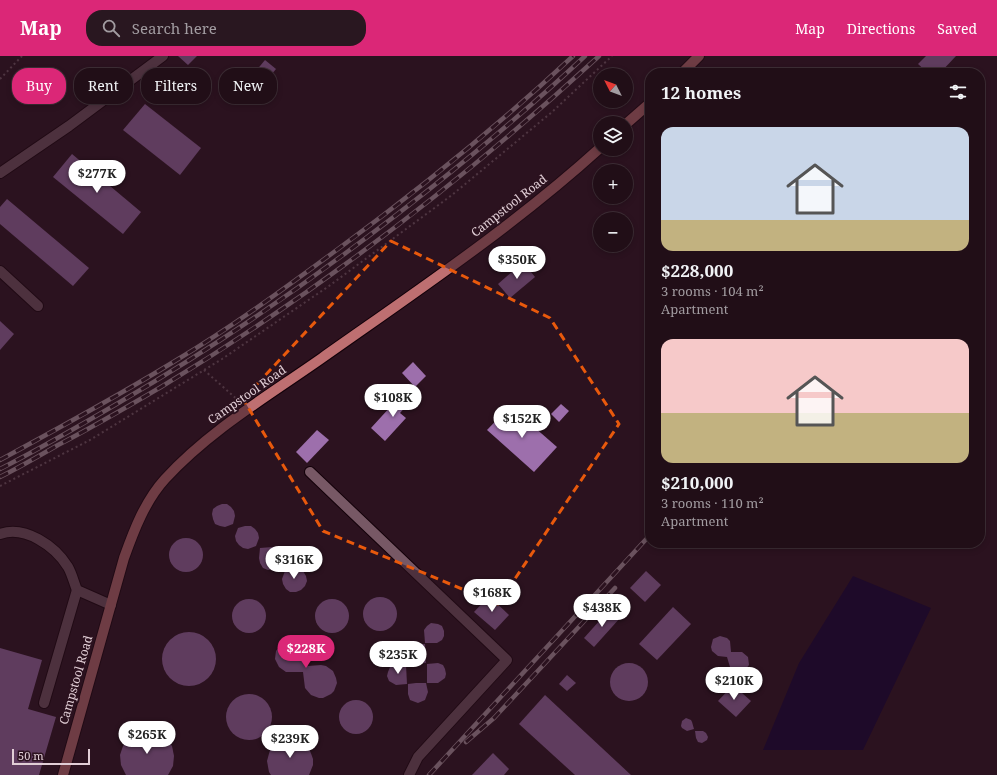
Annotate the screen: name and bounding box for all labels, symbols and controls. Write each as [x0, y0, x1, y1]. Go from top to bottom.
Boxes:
search box [86, 10, 366, 46]
text: Map [20, 15, 62, 41]
icon: search [100, 17, 122, 39]
text: Search here [132, 18, 217, 38]
text: Map [795, 19, 825, 38]
text: Directions [847, 19, 915, 38]
text: Saved [937, 19, 977, 38]
chip: Buy [12, 68, 66, 104]
chip: Rent [74, 68, 133, 104]
chip: Filters [141, 68, 211, 104]
chip: New [219, 68, 277, 104]
north arrow [593, 68, 633, 108]
map controls [593, 68, 633, 252]
text: 12 homes [661, 81, 741, 104]
icon: filters [947, 81, 969, 103]
button: layers [593, 116, 633, 156]
icon: home [779, 153, 851, 225]
pin: $277K [69, 160, 125, 194]
text: $277K [78, 164, 116, 182]
button: + [593, 164, 633, 204]
street label: Campstool Road [467, 170, 551, 241]
button: − [593, 212, 633, 252]
pin: $350K [489, 246, 545, 280]
text: $350K [498, 250, 536, 268]
text: $228,000 [661, 259, 733, 282]
text: 3 rooms · 104 m² [661, 282, 764, 300]
text: Apartment [661, 300, 728, 318]
street label: Campstool Road [204, 361, 290, 428]
icon: home [779, 365, 851, 437]
pin: $108K [365, 384, 421, 418]
text: $108K [374, 388, 412, 406]
pin: $152K [494, 405, 550, 439]
text: $152K [503, 409, 541, 427]
text: $210,000 [661, 471, 733, 494]
text: 3 rooms · 110 m² [661, 494, 764, 512]
text: Apartment [661, 512, 728, 530]
pin: $316K [266, 546, 322, 580]
text: $316K [275, 550, 313, 568]
pin: $168K [464, 579, 520, 613]
text: $168K [473, 583, 511, 601]
pin: $438K [574, 594, 630, 628]
text: $438K [583, 598, 621, 616]
street label: Campstool Road [55, 633, 97, 726]
pin: $228K [278, 635, 334, 669]
text: $228K [287, 639, 325, 657]
pin: $235K [370, 641, 426, 675]
text: $235K [379, 645, 417, 663]
pin: $210K [706, 667, 762, 701]
text: $210K [715, 671, 753, 689]
pin: $265K [119, 721, 175, 755]
text: $265K [128, 725, 166, 743]
pin: $239K [262, 725, 318, 759]
text: $239K [271, 729, 309, 747]
scale bar [12, 747, 90, 766]
text: 50 m [18, 748, 44, 763]

